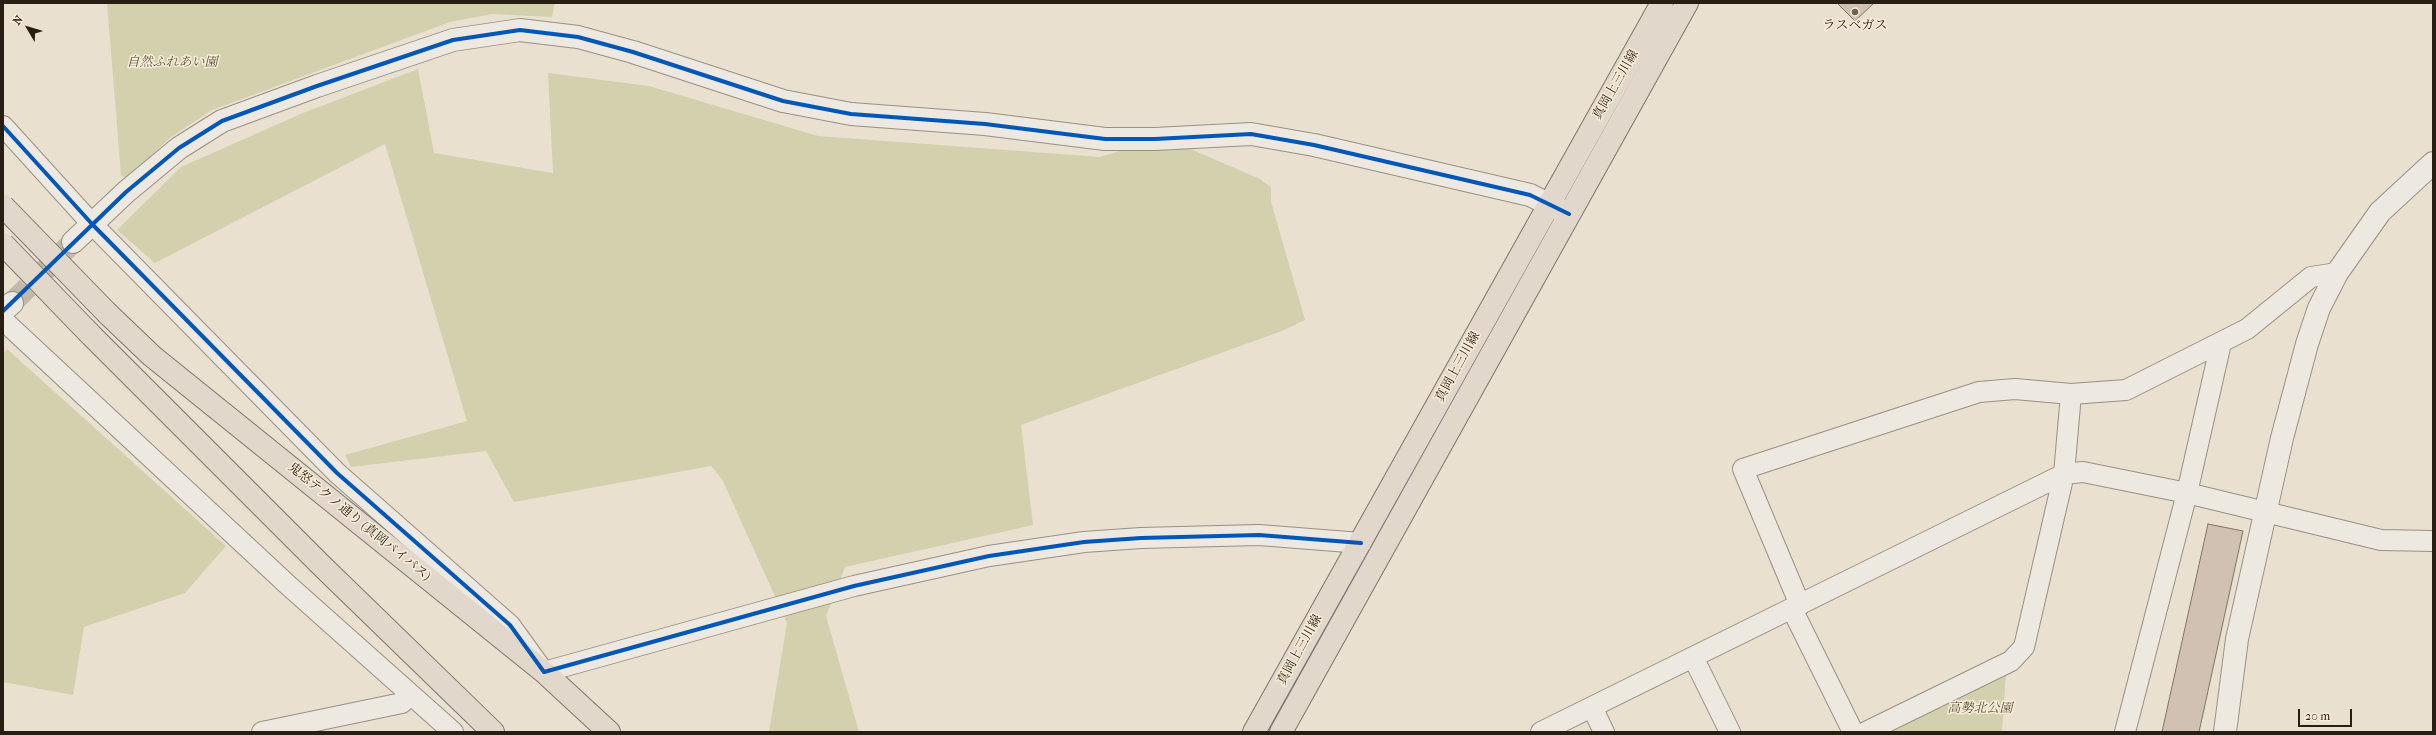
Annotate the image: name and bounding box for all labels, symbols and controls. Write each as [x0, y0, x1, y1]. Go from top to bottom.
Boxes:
marker: ラスベガス [1850, 7, 1860, 17]
north arrow [8, 8, 48, 48]
text: N [10, 13, 26, 28]
place label: ラスベガス [1823, 18, 1887, 34]
street label: 真岡上三川線 [1590, 47, 1642, 123]
park label: 自然ふれあい園 [127, 55, 217, 71]
street label: 真岡上三川線 [1432, 329, 1484, 405]
street label: 鬼怒テクノ通り (真岡バイパス) [285, 460, 433, 584]
street label: 真岡上三川線 [1274, 612, 1326, 688]
park label: 高勢北公園 [1948, 701, 2012, 717]
scale bar [2300, 701, 2354, 727]
text: 20 m [2305, 709, 2330, 723]

